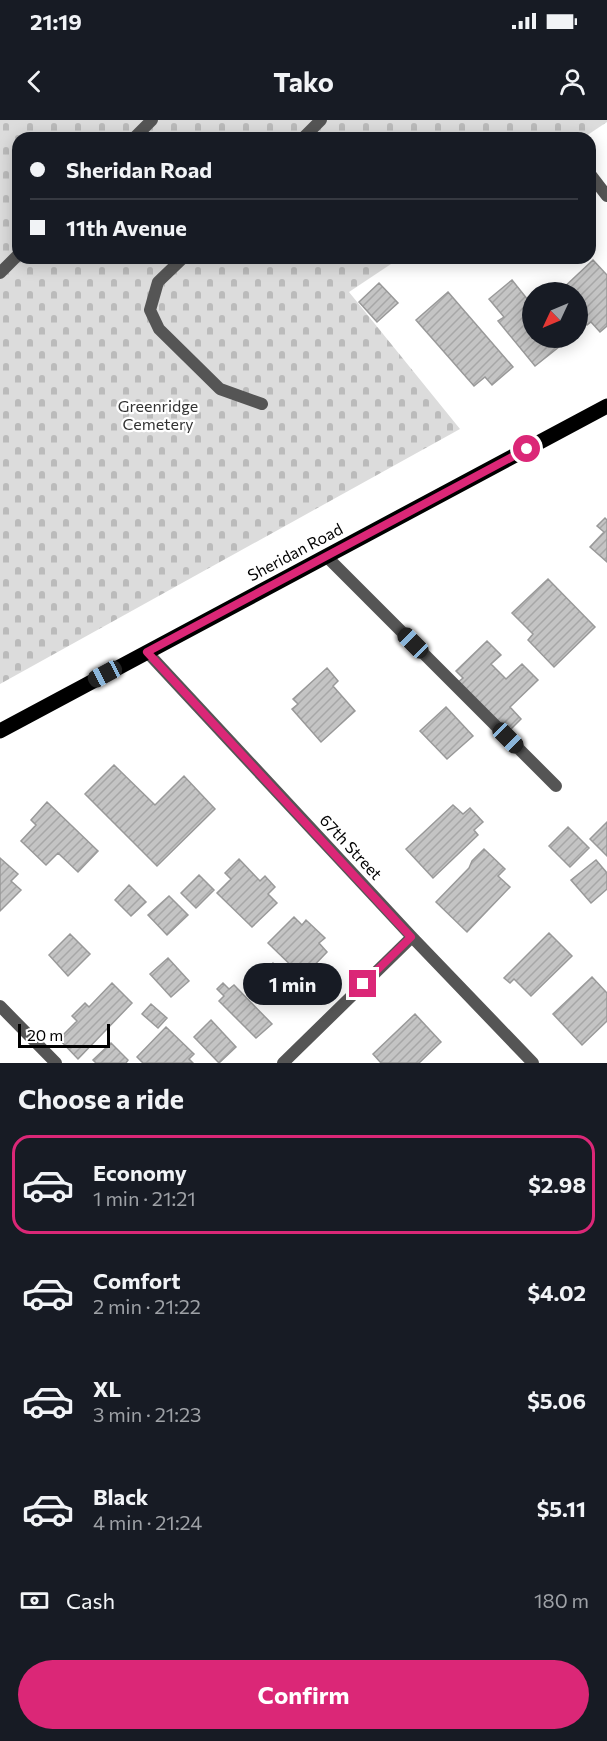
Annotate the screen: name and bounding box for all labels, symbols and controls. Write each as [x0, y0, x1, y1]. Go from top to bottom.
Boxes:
text: 21:19 [30, 8, 82, 35]
icon: back [18, 65, 51, 98]
text: Tako [273, 65, 334, 98]
icon: person [556, 65, 589, 98]
text: Sheridan Road [66, 156, 212, 183]
text: 11th Avenue [66, 214, 187, 241]
north arrow [522, 282, 588, 348]
map controls [522, 282, 588, 348]
park label: Greenridge Cemetery [118, 396, 198, 433]
route start [513, 435, 540, 462]
street label: Sheridan Road [244, 519, 345, 585]
car [394, 624, 432, 662]
car [85, 658, 125, 690]
car [489, 719, 527, 757]
street label: 67th Street [316, 810, 387, 883]
callout: 1 min [243, 963, 342, 1005]
route end [349, 970, 376, 997]
text: 1 min [269, 972, 316, 996]
scale bar [18, 1021, 110, 1049]
text: 20 m [27, 1025, 63, 1044]
text: Choose a ride [18, 1082, 184, 1115]
icon: car [21, 1158, 75, 1212]
text: Economy [93, 1159, 187, 1186]
text: $2.98 [528, 1171, 586, 1198]
text: 1 min · 21:21 [93, 1186, 196, 1210]
icon: car [21, 1266, 75, 1320]
text: Comfort [93, 1267, 181, 1294]
text: $4.02 [527, 1279, 586, 1306]
text: 2 min · 21:22 [93, 1294, 201, 1318]
icon: car [21, 1374, 75, 1428]
text: XL [93, 1375, 121, 1402]
text: $5.06 [527, 1387, 586, 1414]
text: 3 min · 21:23 [93, 1402, 202, 1426]
icon: car [21, 1482, 75, 1536]
text: Black [93, 1483, 148, 1510]
text: $5.11 [537, 1495, 586, 1522]
text: 4 min · 21:24 [93, 1510, 202, 1534]
icon: cash [18, 1584, 51, 1617]
text: Cash [66, 1587, 115, 1614]
text: 180 m [534, 1588, 589, 1612]
button: Confirm [18, 1660, 589, 1729]

